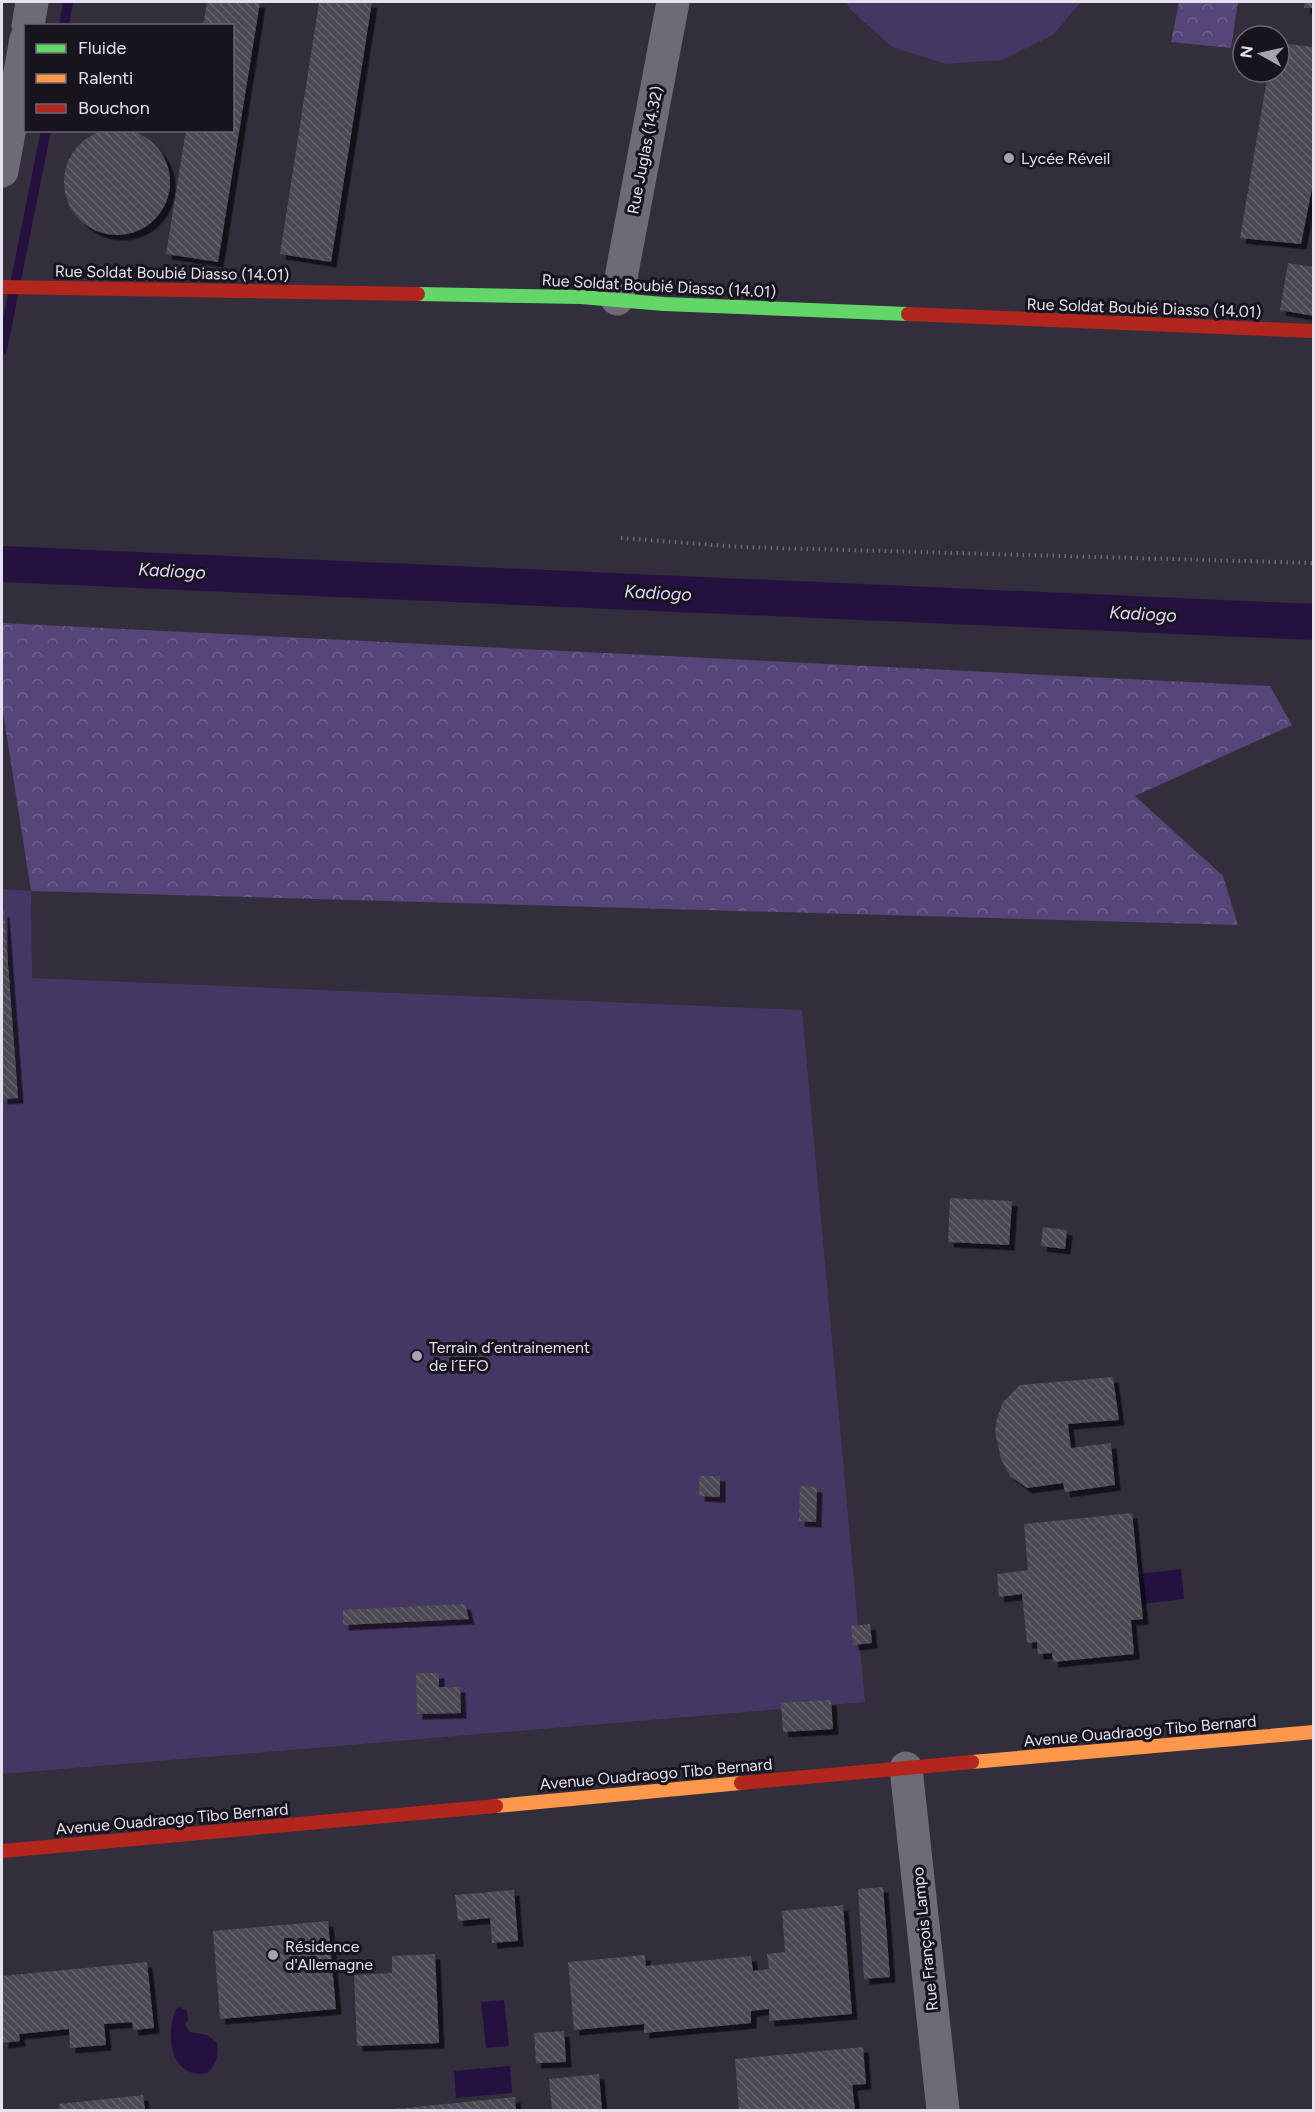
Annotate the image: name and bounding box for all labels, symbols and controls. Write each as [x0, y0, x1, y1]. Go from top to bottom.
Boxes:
legend [24, 24, 234, 132]
north arrow [1231, 24, 1291, 84]
text: Fluide [78, 37, 127, 59]
text: N [1236, 45, 1257, 59]
text: Ralenti [78, 67, 133, 89]
street label: Rue Juglas (14.32) [623, 84, 667, 216]
text: Bouchon [78, 97, 150, 119]
place label: Lycée Réveil [1021, 149, 1110, 168]
marker: Lycée Réveil [1002, 151, 1016, 165]
street label: Rue Soldat Boubié Diasso (14.01) [55, 261, 289, 285]
street label: Rue Soldat Boubié Diasso (14.01) [541, 270, 777, 302]
street label: Rue Soldat Boubié Diasso (14.01) [1026, 294, 1262, 322]
water label: Kadiogo [138, 558, 206, 584]
water label: Kadiogo [624, 580, 692, 606]
water label: Kadiogo [1109, 601, 1177, 627]
place label: Terrain d´entrainement de l´EFO [429, 1338, 590, 1375]
marker: Terrain d´entrainement de l´EFO [410, 1349, 424, 1363]
street label: Avenue Ouadraogo Tibo Bernard [1023, 1711, 1257, 1751]
street label: Avenue Ouadraogo Tibo Bernard [539, 1754, 773, 1794]
street label: Avenue Ouadraogo Tibo Bernard [55, 1799, 289, 1839]
street label: Rue François Lampo [908, 1866, 942, 2012]
place label: Résidence d'Allemagne [285, 1937, 373, 1974]
marker: Résidence d'Allemagne [266, 1948, 280, 1962]

